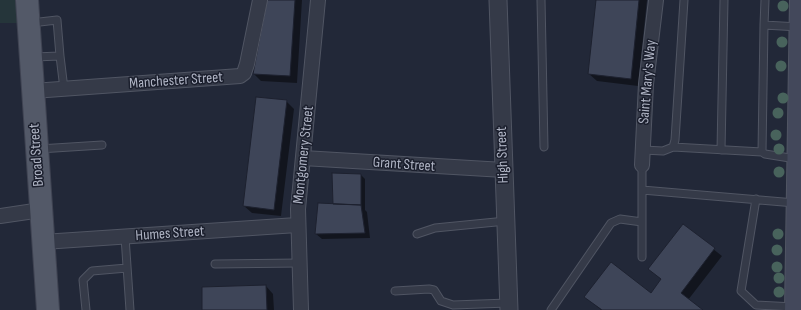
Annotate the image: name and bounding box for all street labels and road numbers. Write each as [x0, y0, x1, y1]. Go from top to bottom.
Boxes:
street label: Saint Mary's Way [635, 39, 661, 125]
street label: Manchester Street [129, 69, 223, 93]
street label: Montgomery Street [290, 105, 318, 205]
street label: Broad Street [26, 123, 48, 187]
street label: High Street [493, 126, 513, 184]
street label: Grant Street [372, 154, 436, 176]
street label: Humes Street [135, 223, 205, 245]

